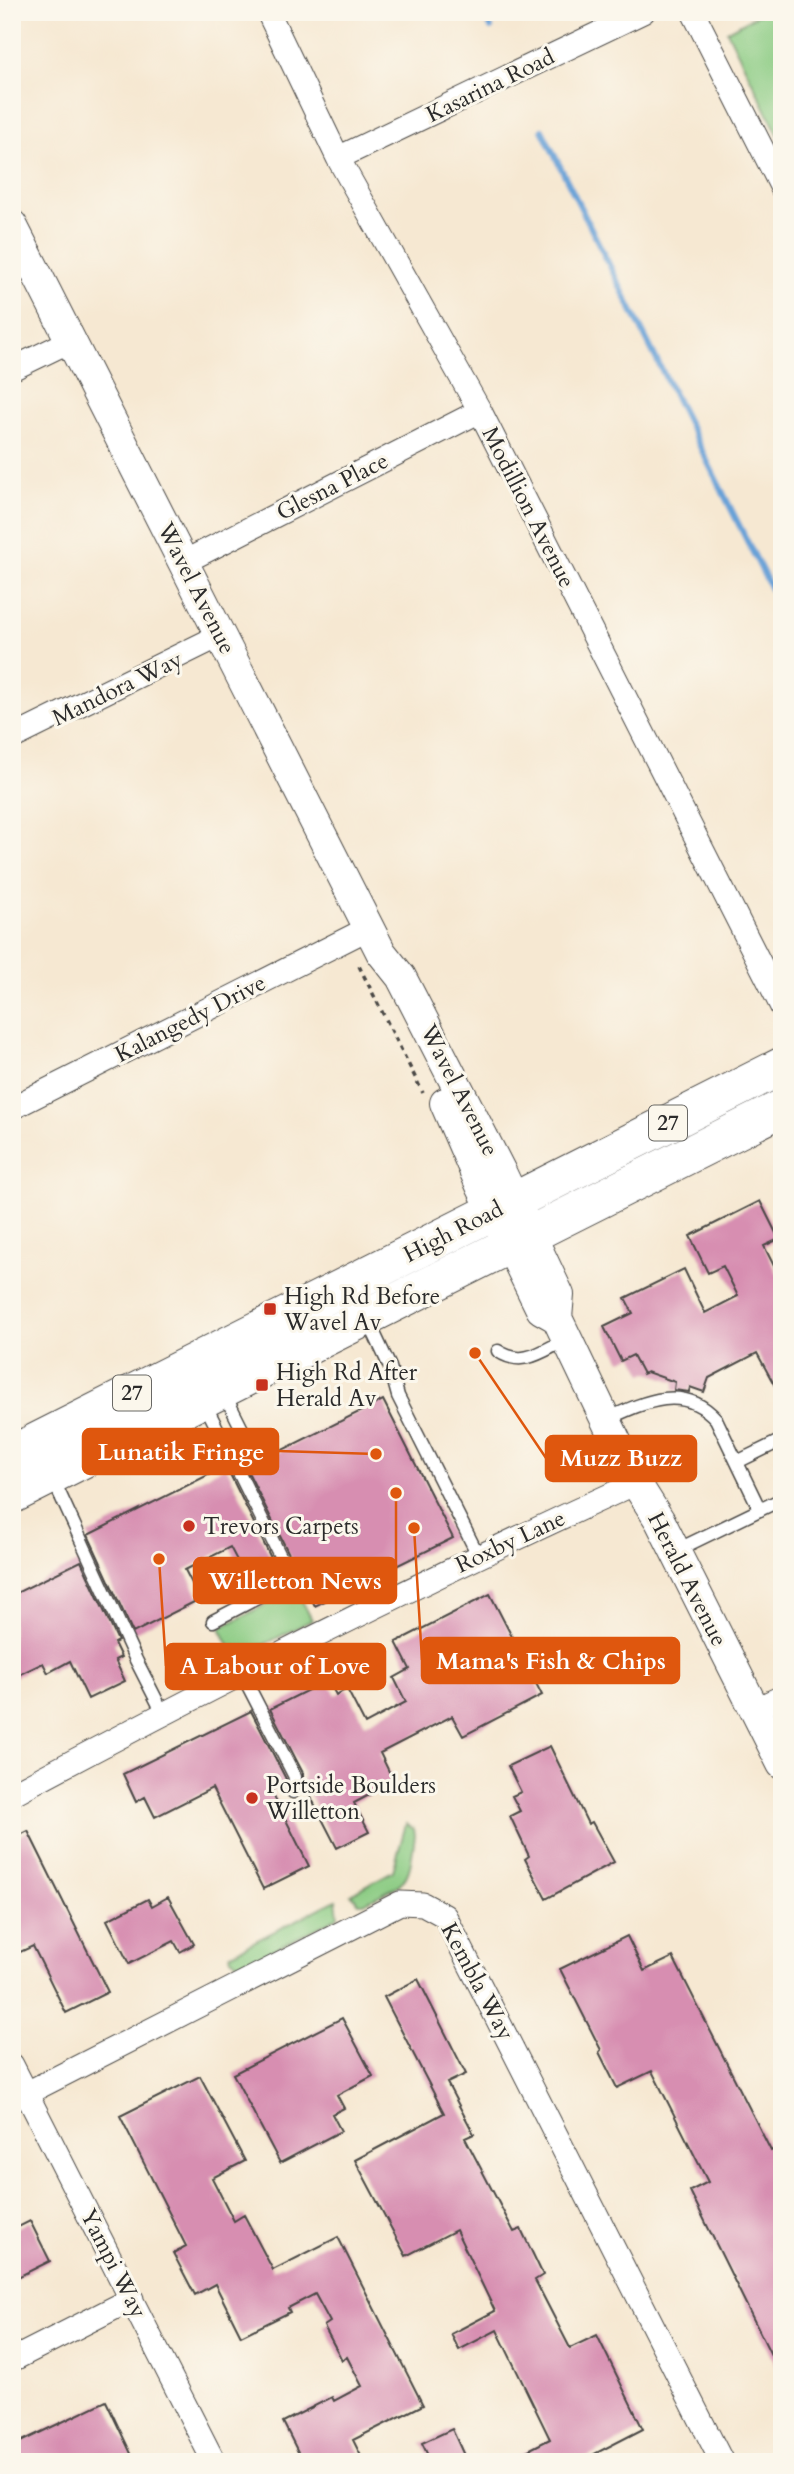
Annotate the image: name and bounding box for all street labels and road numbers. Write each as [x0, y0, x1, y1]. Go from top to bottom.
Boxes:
street label: Kasarina Road [421, 41, 560, 130]
street label: Modillion Avenue [475, 421, 583, 593]
street label: Glesna Place [271, 445, 393, 528]
street label: Wavel Avenue [150, 516, 243, 659]
street label: Mandora Way [47, 644, 188, 733]
street label: Kalangedy Drive [109, 967, 271, 1070]
street label: Wavel Avenue [413, 1018, 506, 1161]
road number: 27 [649, 1106, 687, 1140]
street label: High Road [398, 1193, 509, 1270]
road number: 27 [113, 1376, 151, 1410]
street label: Roxby Lane [450, 1503, 570, 1580]
street label: Herald Avenue [640, 1507, 735, 1652]
street label: Kembla Way [434, 1917, 521, 2045]
street label: Yampi Way [73, 2203, 154, 2323]

